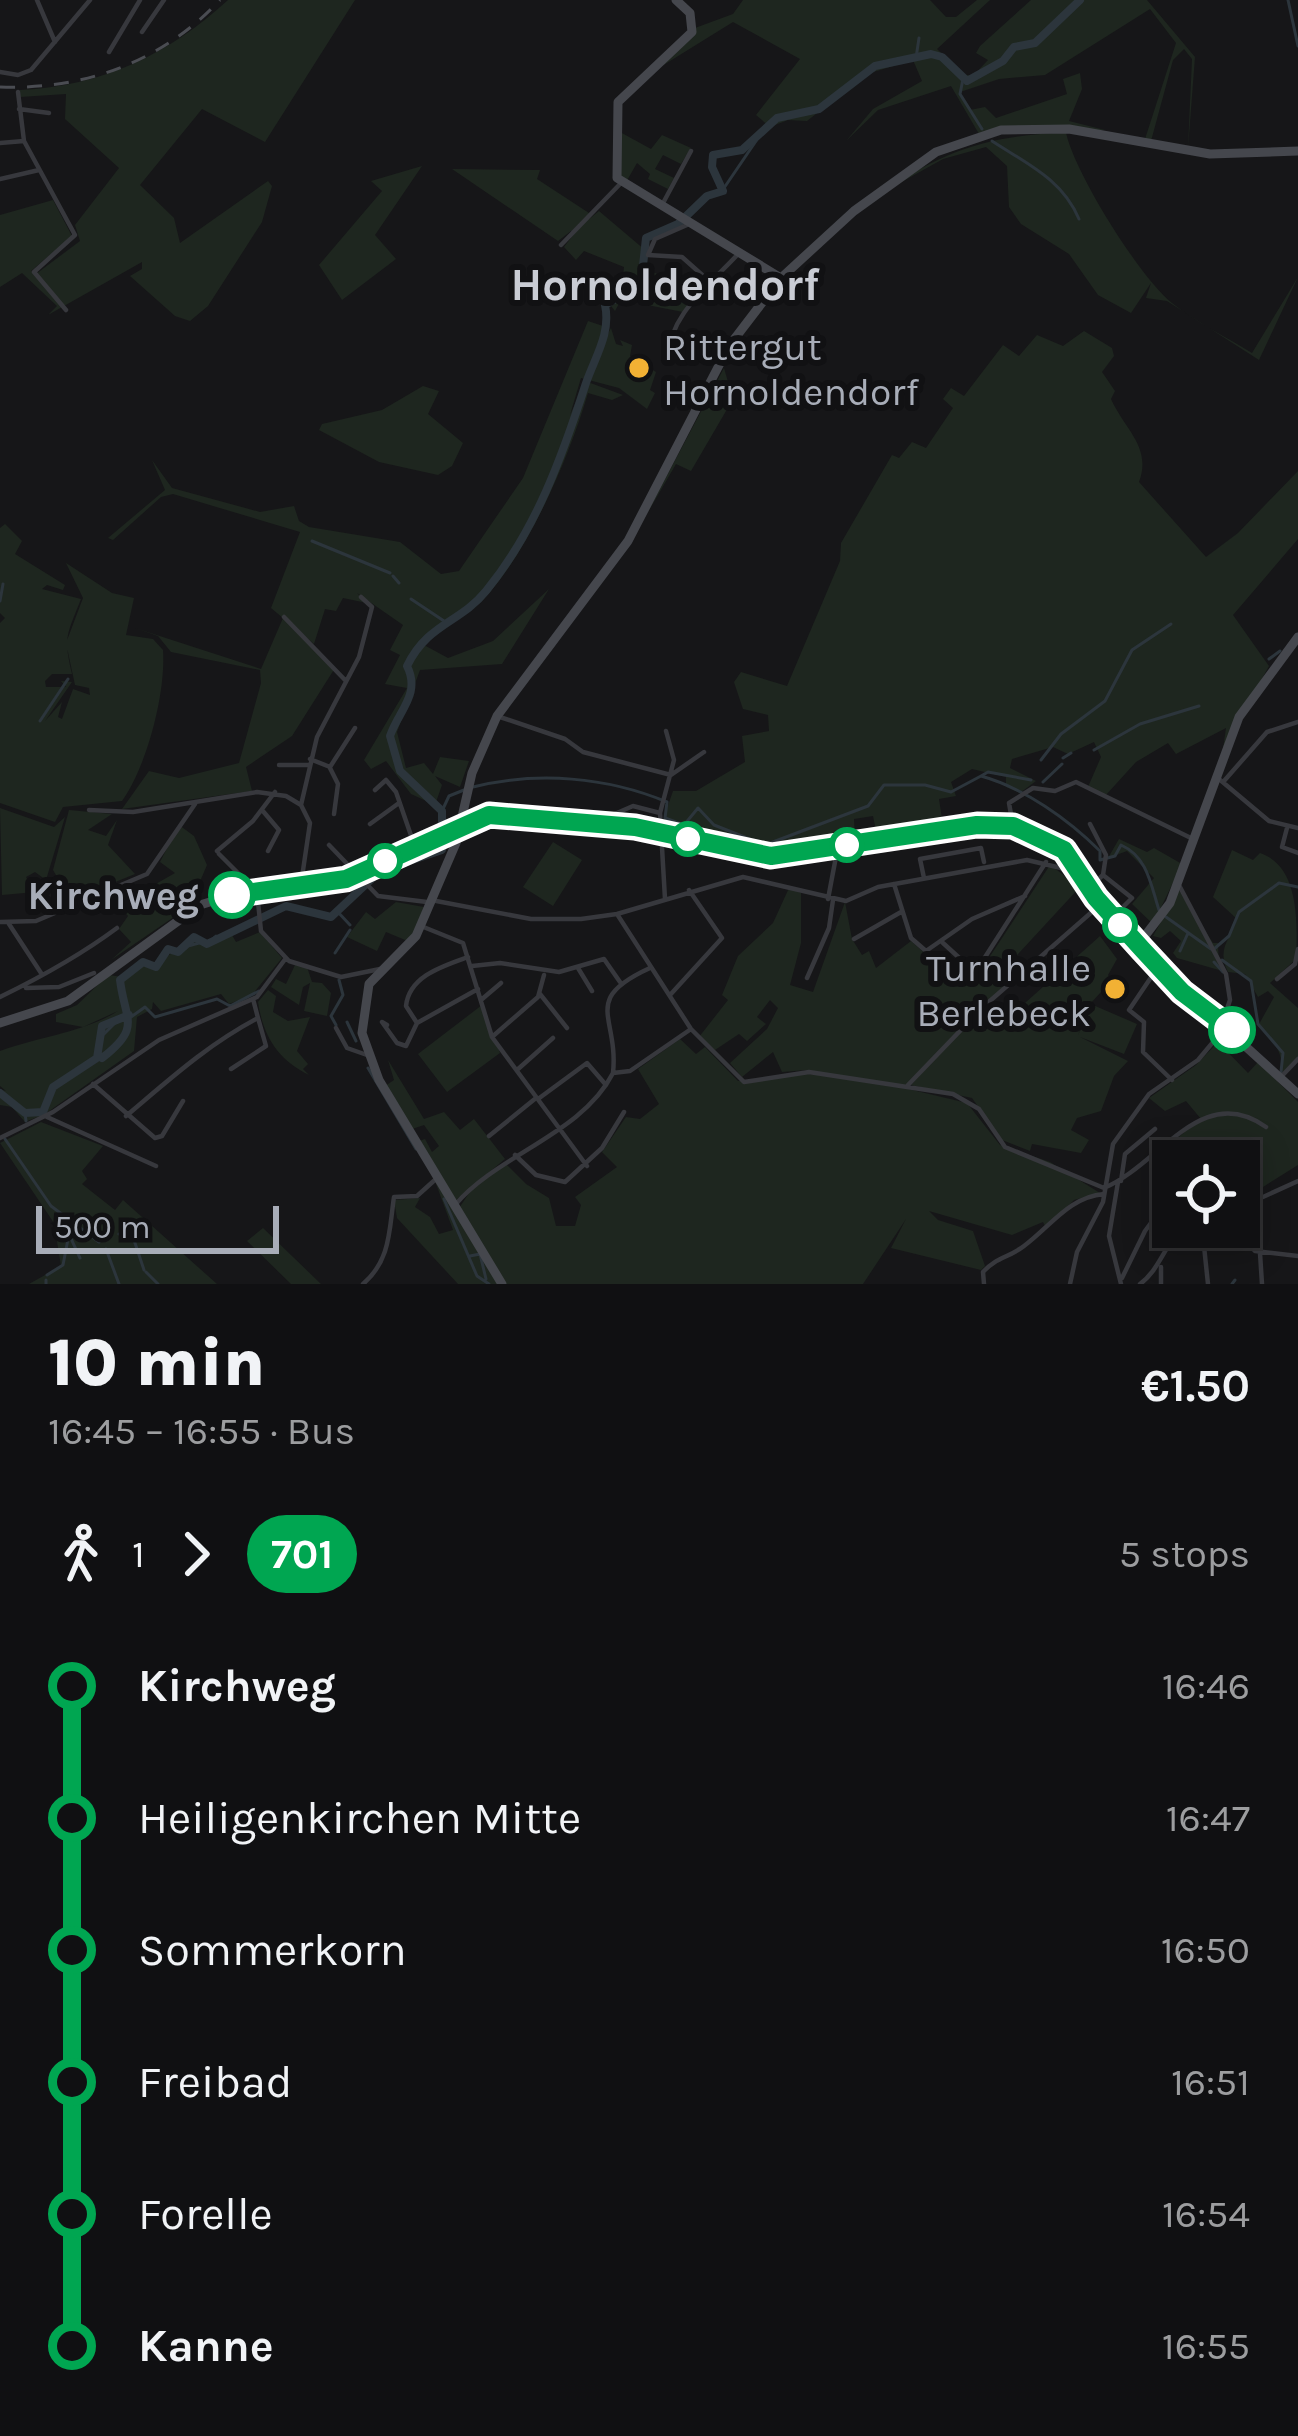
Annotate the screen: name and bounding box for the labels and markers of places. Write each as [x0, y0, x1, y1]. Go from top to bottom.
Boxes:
place label: Rittergut Hornoldendorf [663, 324, 919, 415]
marker: Rittergut Hornoldendorf [626, 355, 652, 381]
unlabelled marker [672, 823, 704, 855]
unlabelled marker [831, 829, 863, 861]
unlabelled marker [369, 845, 401, 877]
place label: Kirchweg [28, 873, 199, 919]
marker: Kirchweg [210, 873, 254, 917]
unlabelled marker [1104, 909, 1136, 941]
place label: Turnhalle Berlebeck [916, 945, 1091, 1036]
marker: Turnhalle Berlebeck [1102, 976, 1128, 1002]
unlabelled marker [1210, 1008, 1254, 1052]

